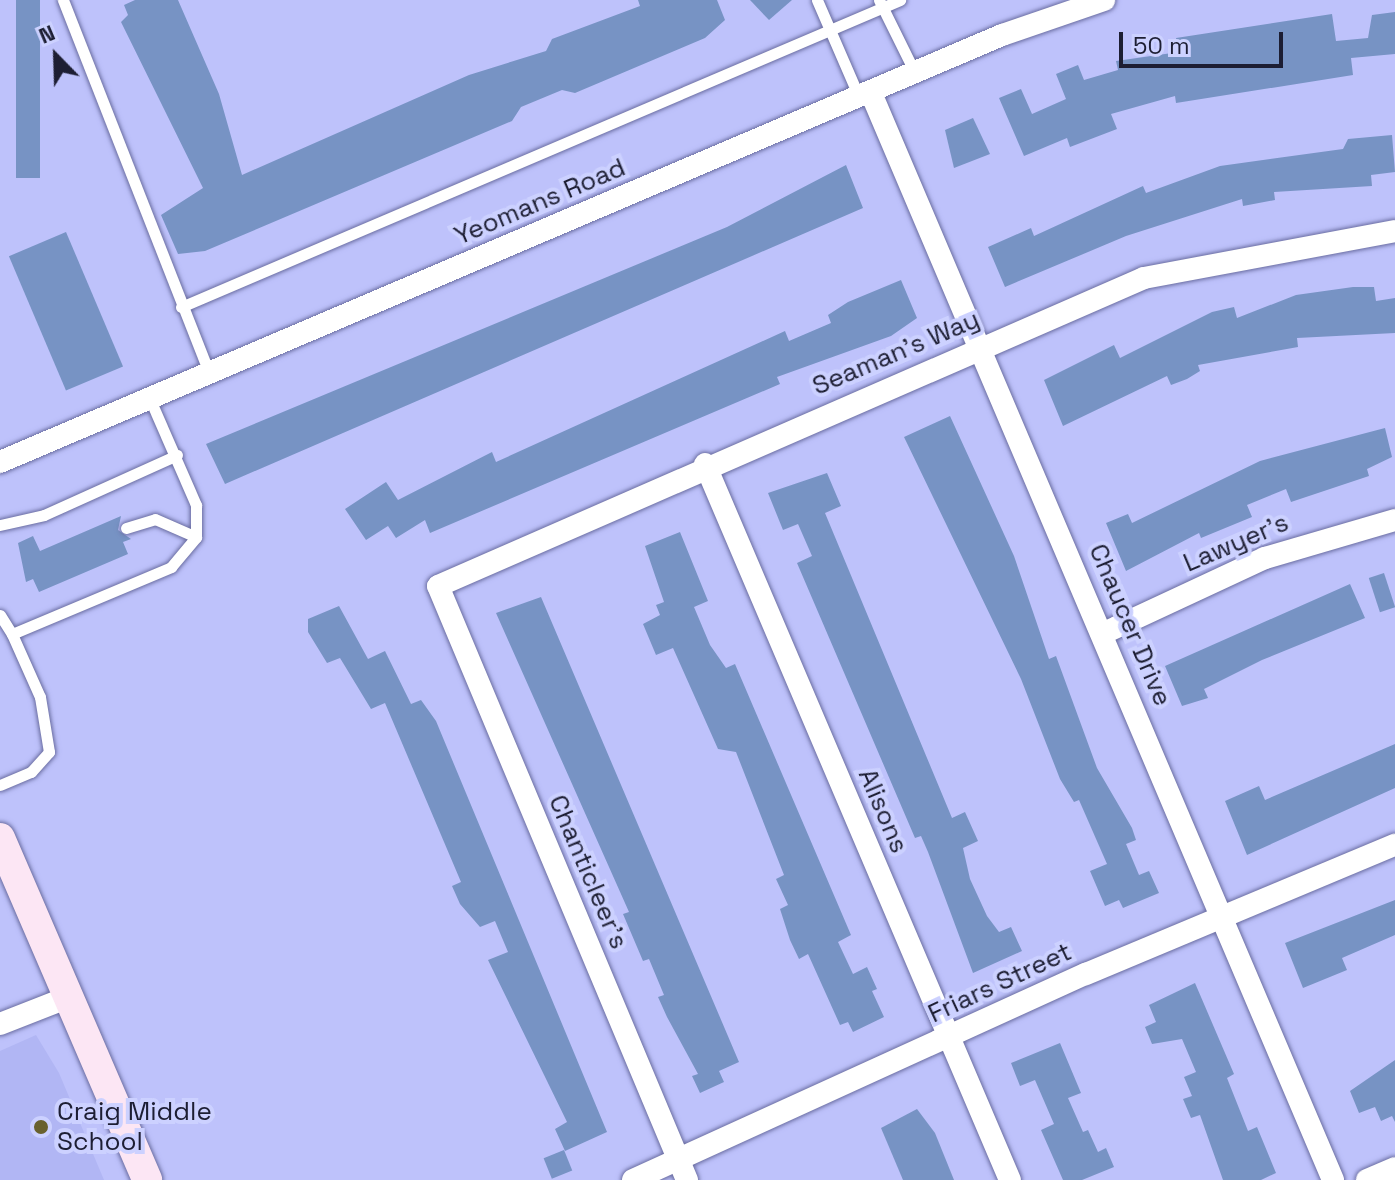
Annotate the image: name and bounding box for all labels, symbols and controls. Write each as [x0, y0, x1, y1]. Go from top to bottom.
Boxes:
north arrow [16, 16, 96, 96]
scale bar [1123, 16, 1287, 66]
text: N [34, 18, 59, 50]
text: 50 m [1133, 30, 1190, 61]
street label: Yeomans Road [450, 152, 630, 252]
street label: Seaman's Way [808, 304, 984, 402]
street label: Lawyer's [1179, 507, 1293, 579]
street label: Chaucer Drive [1082, 539, 1178, 711]
street label: Alisons [851, 764, 915, 858]
street label: Chanticleer's [542, 790, 634, 954]
street label: Friars Street [923, 936, 1077, 1030]
place label: Craig Middle School [57, 1096, 212, 1158]
marker: Craig Middle School [32, 1118, 50, 1136]

